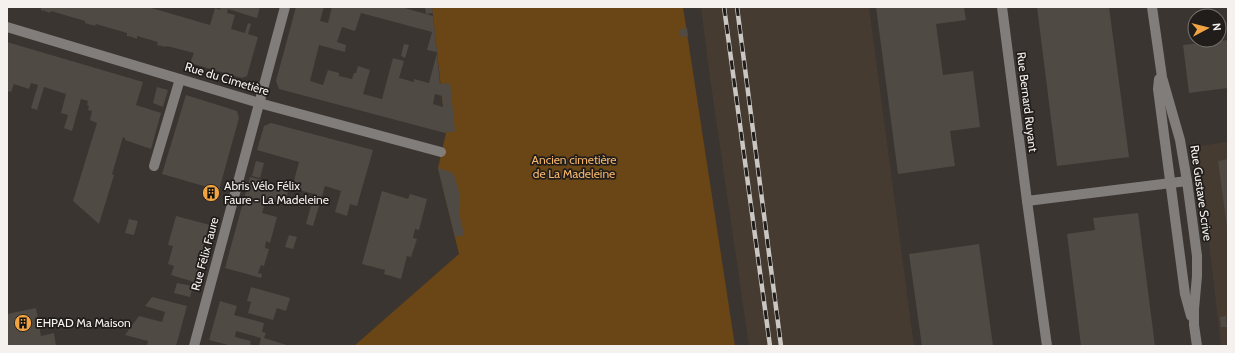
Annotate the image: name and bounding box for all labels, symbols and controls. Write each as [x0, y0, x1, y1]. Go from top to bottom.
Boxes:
north arrow [1187, 8, 1227, 48]
text: N [1210, 22, 1224, 31]
street label: Rue Bernard Ruyant [1014, 51, 1041, 153]
street label: Rue du Cimetière [183, 59, 271, 98]
street label: Rue Gustave Scrive [1187, 144, 1216, 242]
park label: Ancien cimetière de La Madeleine [532, 152, 616, 181]
place label: Abris Vélo Félix Faure - La Madeleine [224, 178, 329, 207]
building icon: Abris Vélo Félix Faure - La Madeleine [201, 183, 221, 203]
street label: Rue Félix Faure [188, 216, 222, 292]
building icon: EHPAD Ma Maison [13, 313, 33, 333]
place label: EHPAD Ma Maison [36, 315, 131, 330]

